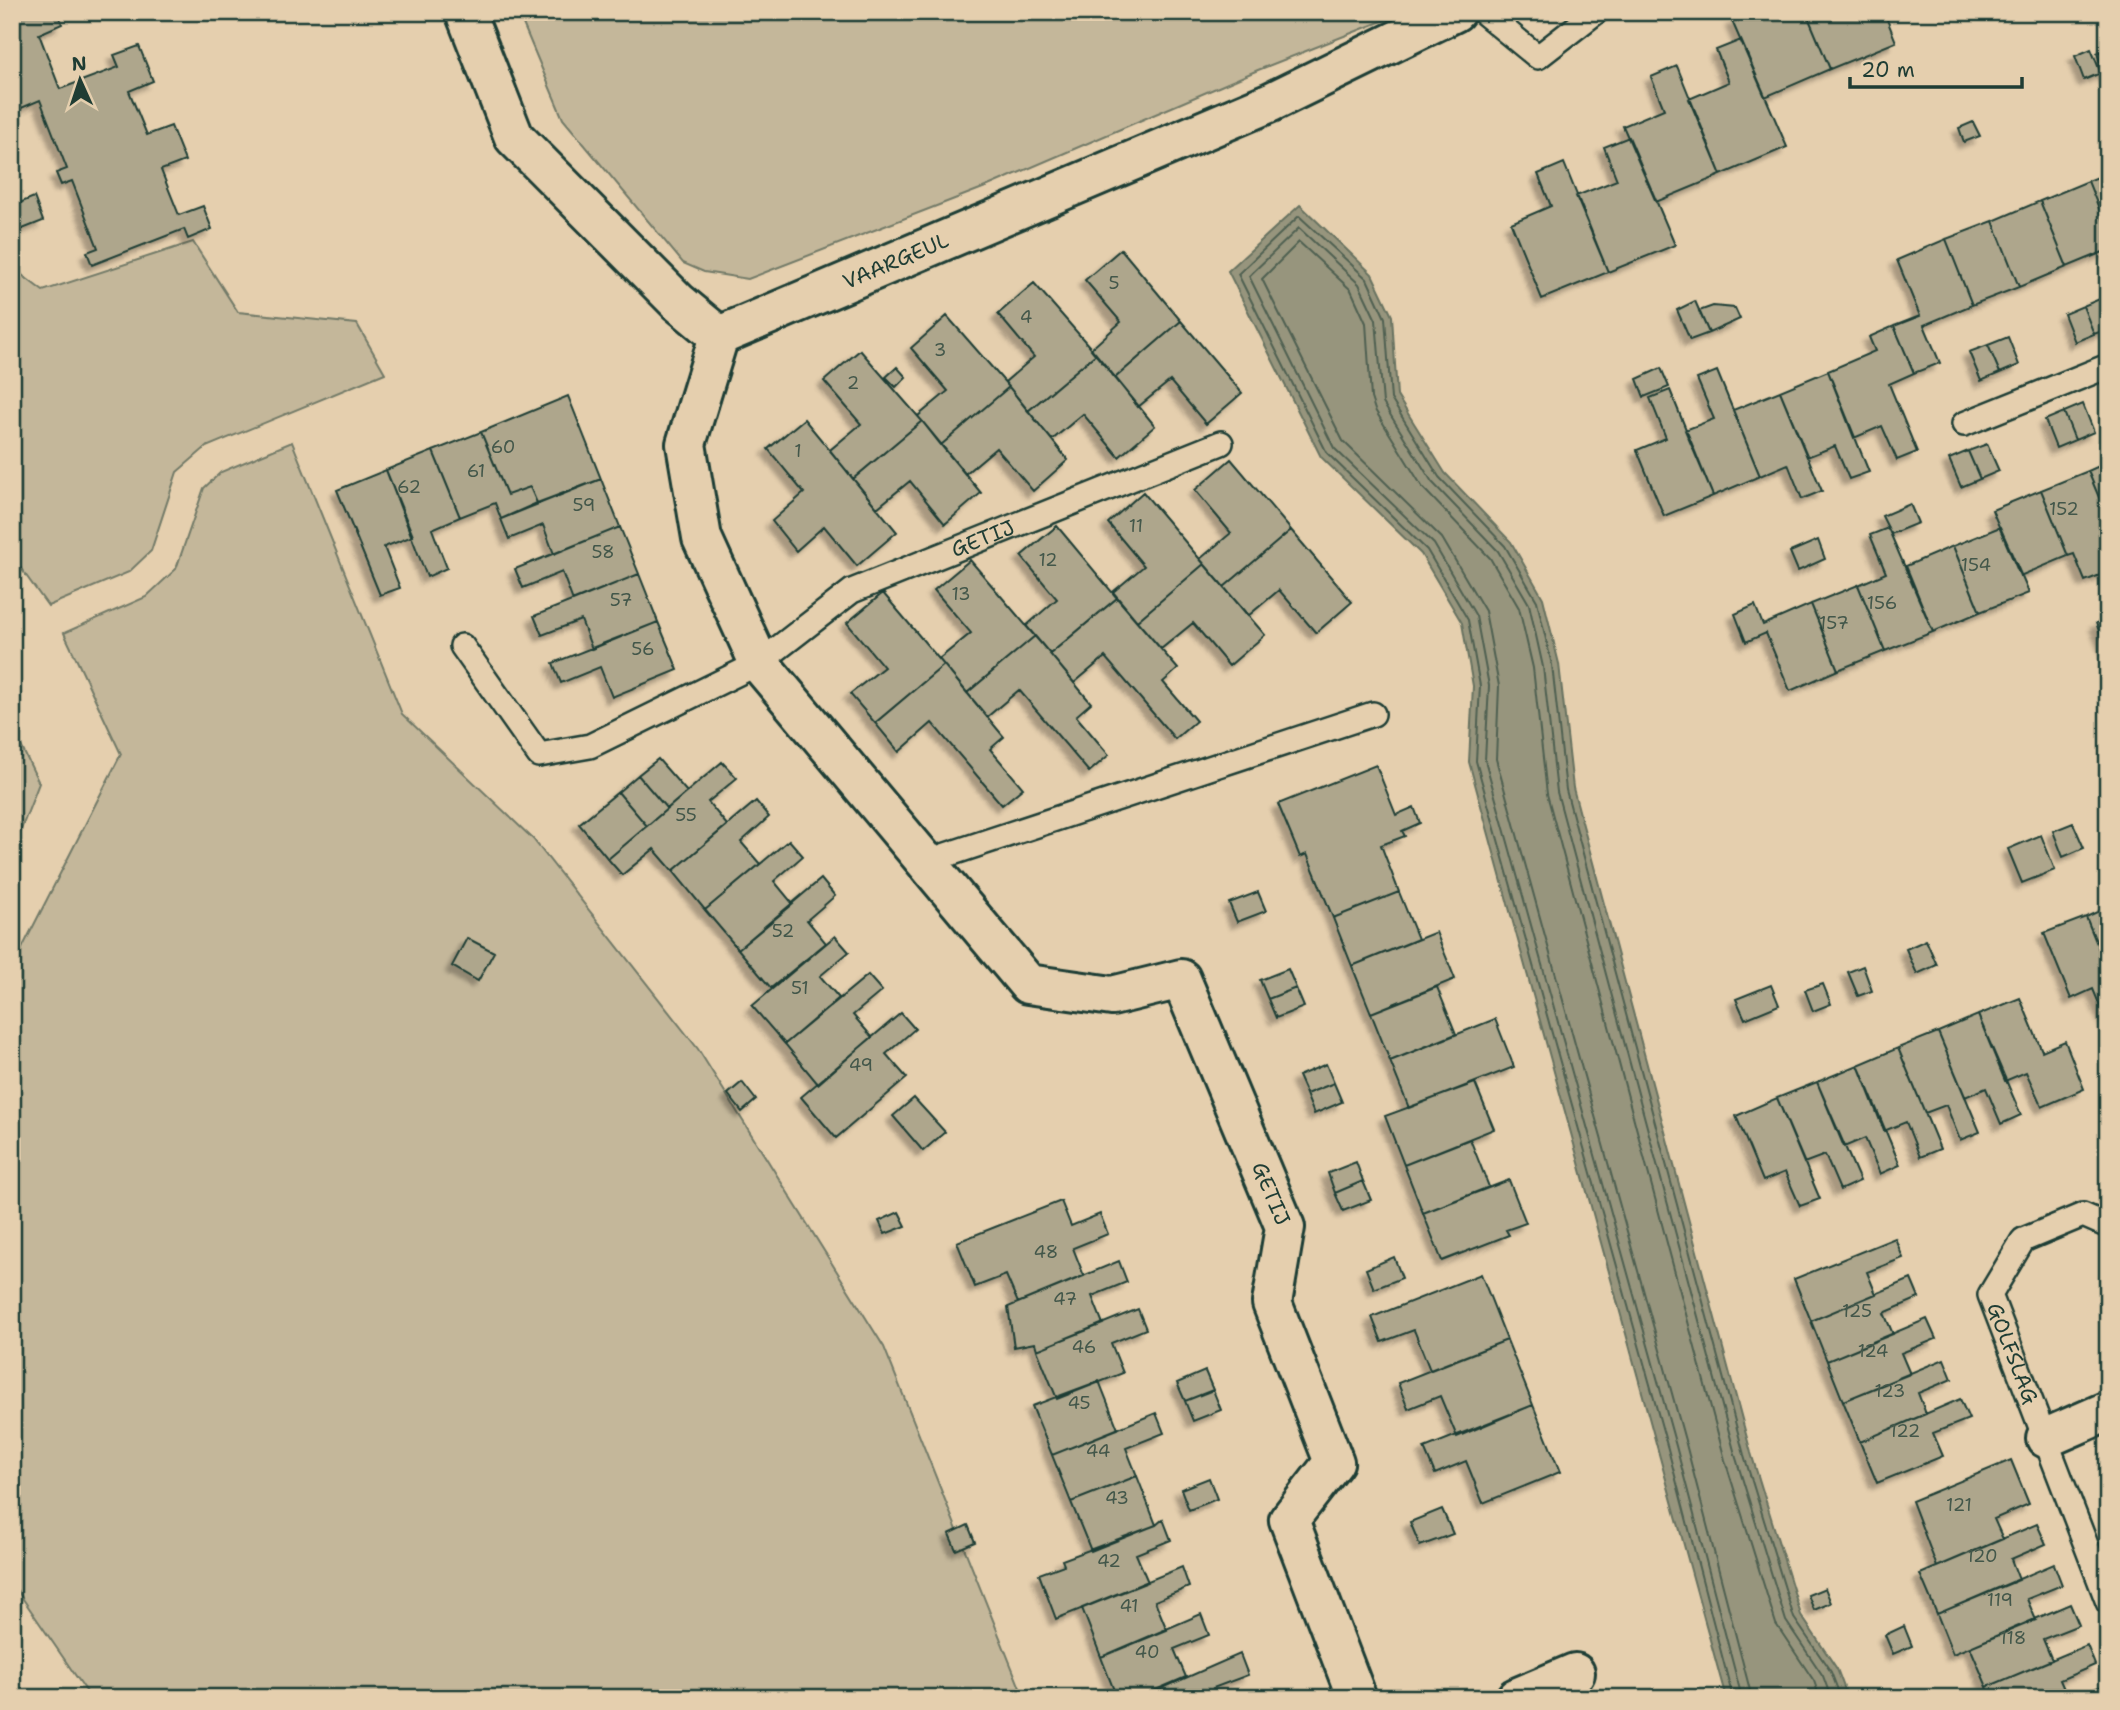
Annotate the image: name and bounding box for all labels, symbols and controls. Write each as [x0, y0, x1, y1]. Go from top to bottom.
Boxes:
north arrow [46, 46, 116, 116]
scale bar [1850, 46, 2022, 90]
text: N [71, 51, 87, 76]
text: 20 m [1861, 56, 1915, 84]
street label: VAARGEUL [839, 226, 953, 296]
house number: 5 [1108, 271, 1120, 295]
house number: 4 [1020, 305, 1032, 329]
house number: 3 [934, 338, 946, 362]
house number: 2 [847, 371, 859, 395]
house number: 60 [491, 435, 515, 459]
house number: 1 [794, 439, 802, 463]
house number: 61 [467, 459, 485, 483]
house number: 62 [397, 475, 421, 499]
house number: 59 [573, 493, 595, 517]
house number: 152 [2049, 497, 2079, 521]
street label: GETIJ [947, 513, 1019, 564]
house number: 11 [1129, 514, 1143, 538]
house number: 58 [591, 540, 615, 564]
house number: 12 [1038, 548, 1058, 572]
house number: 154 [1961, 553, 1991, 577]
house number: 13 [951, 582, 971, 606]
house number: 57 [610, 588, 632, 612]
house number: 156 [1867, 591, 1897, 615]
house number: 157 [1819, 611, 1849, 635]
house number: 56 [631, 637, 655, 661]
house number: 55 [675, 803, 697, 827]
house number: 52 [772, 919, 794, 943]
house number: 51 [791, 976, 809, 1000]
house number: 49 [849, 1053, 873, 1077]
street label: GETIJ [1245, 1158, 1297, 1229]
house number: 48 [1034, 1240, 1058, 1264]
house number: 47 [1053, 1287, 1077, 1311]
house number: 125 [1842, 1299, 1872, 1323]
street label: GOLFSLAG [1980, 1299, 2045, 1408]
house number: 46 [1072, 1335, 1096, 1359]
house number: 124 [1858, 1339, 1888, 1363]
house number: 123 [1875, 1379, 1905, 1403]
house number: 45 [1067, 1391, 1091, 1415]
house number: 122 [1890, 1419, 1920, 1443]
house number: 44 [1086, 1439, 1110, 1463]
house number: 43 [1105, 1486, 1129, 1510]
house number: 121 [1946, 1493, 1972, 1517]
house number: 120 [1966, 1544, 1998, 1568]
house number: 42 [1097, 1549, 1121, 1573]
house number: 119 [1987, 1588, 2013, 1612]
house number: 41 [1119, 1594, 1139, 1618]
house number: 118 [2000, 1626, 2026, 1650]
house number: 40 [1134, 1640, 1160, 1664]

